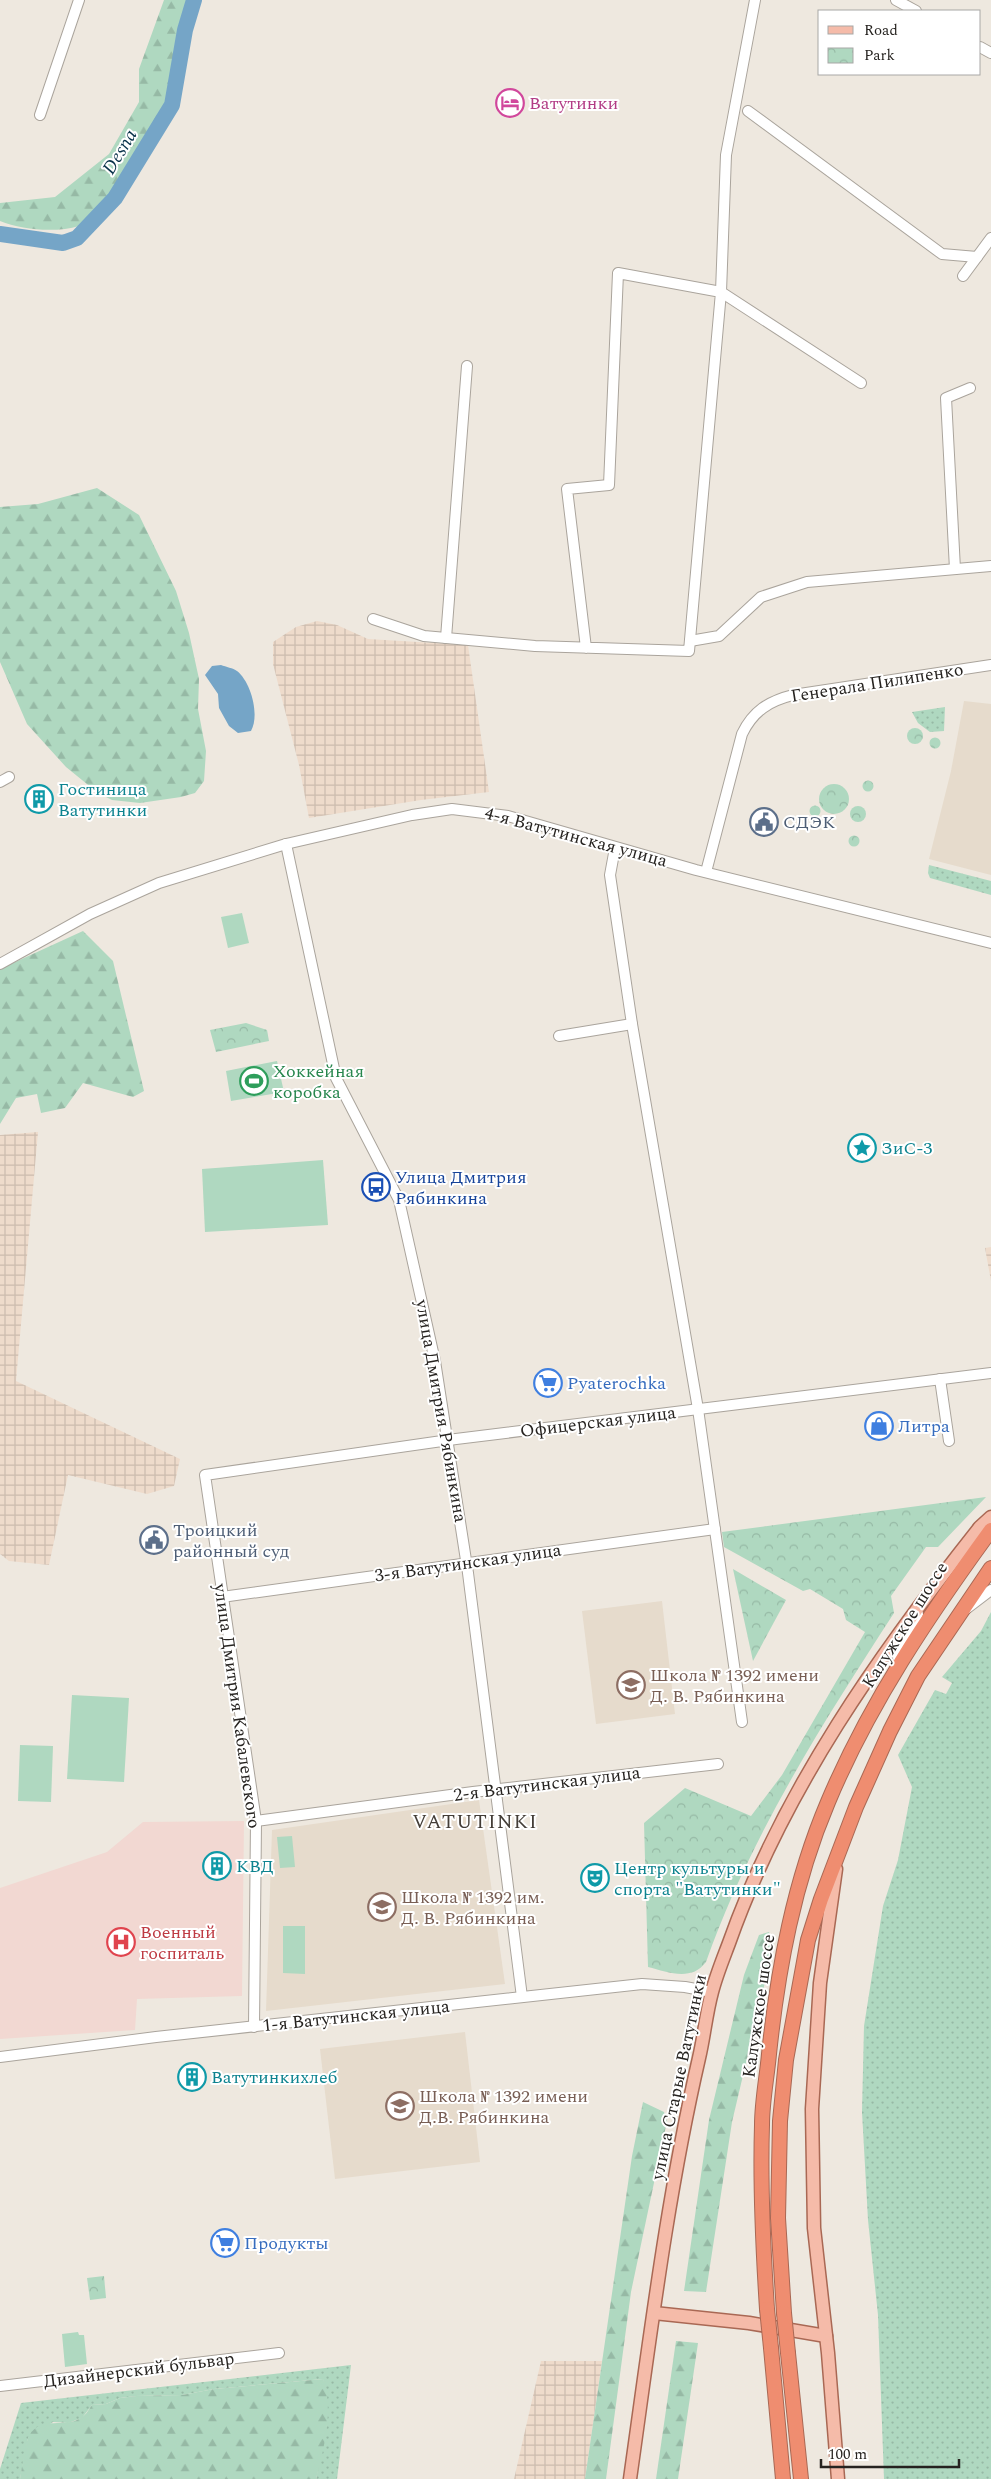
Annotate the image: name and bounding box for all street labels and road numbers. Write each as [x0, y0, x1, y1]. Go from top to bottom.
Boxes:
street label: Генерала Пилипенко [789, 656, 965, 710]
street label: 4-я Ватутинская улица [482, 800, 671, 874]
street label: улица Дмитрия Рябинкина [408, 1297, 474, 1525]
street label: Офицерская улица [518, 1399, 678, 1445]
street label: 3-я Ватутинская улица [373, 1537, 563, 1589]
street label: Калужское шоссе [855, 1556, 955, 1694]
street label: улица Дмитрия Кабалевского [206, 1581, 268, 1830]
street label: 2-я Ватутинская улица [452, 1759, 642, 1809]
street label: Калужское шоссе [736, 1932, 782, 2080]
street label: улица Старые Ватутинки [644, 1972, 714, 2183]
street label: 1-я Ватутинская улица [261, 1993, 451, 2039]
street label: Дизайнерский бульвар [42, 2345, 236, 2395]

